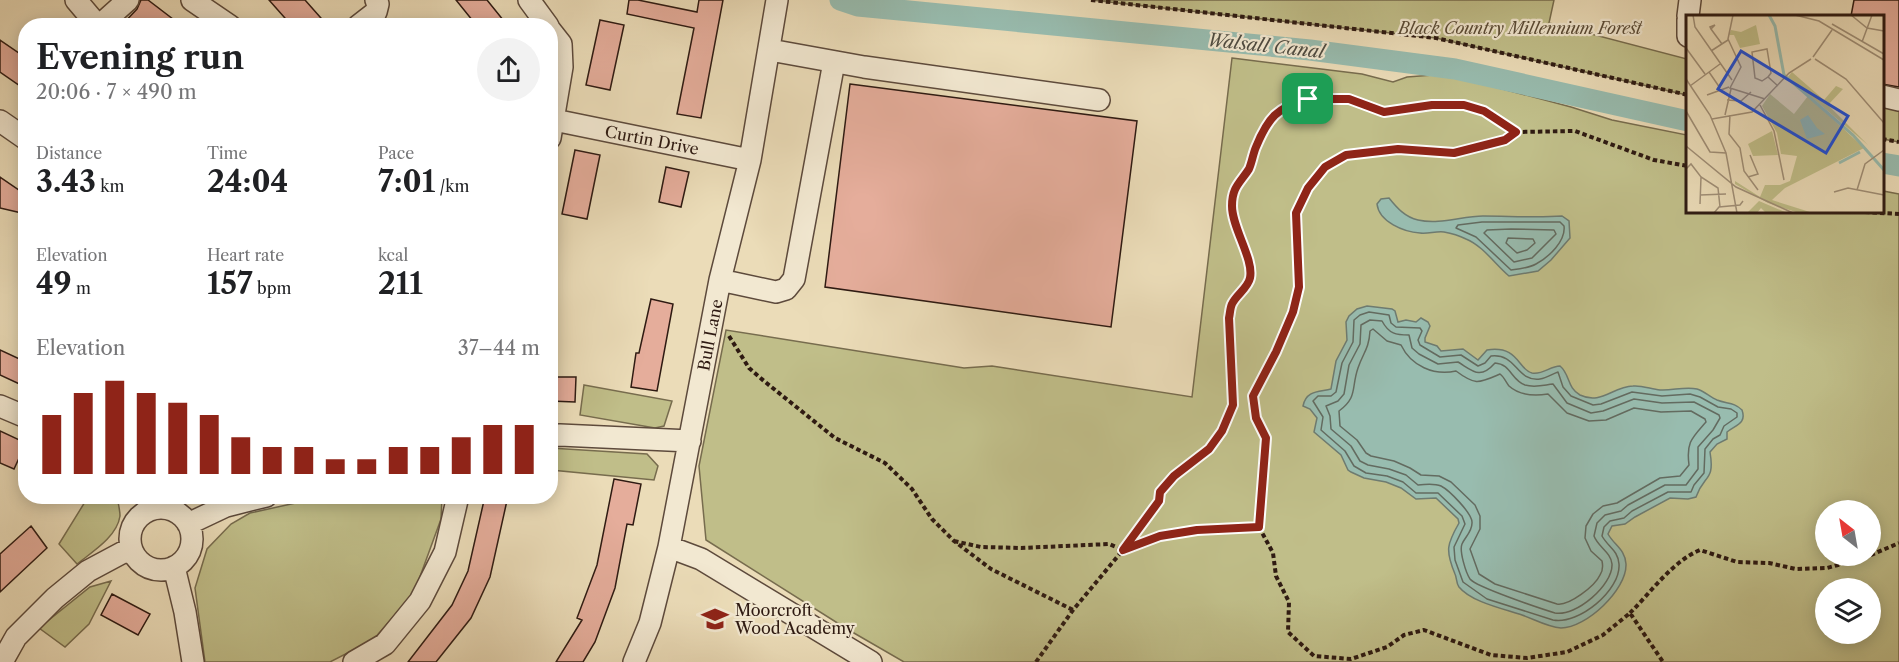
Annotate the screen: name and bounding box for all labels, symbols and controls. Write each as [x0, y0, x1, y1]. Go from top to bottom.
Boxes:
inset map [1686, 15, 1884, 213]
park label: Black Country Millennium Forest [1396, 18, 1643, 38]
water label: Walsall Canal [1206, 29, 1328, 63]
text: Evening run [36, 37, 244, 78]
button: share [477, 38, 540, 101]
pin [1282, 73, 1333, 124]
text: 20:06 · 7 × 490 m [36, 80, 197, 104]
icon: arrive [1291, 82, 1324, 115]
street label: Curtin Drive [603, 121, 701, 159]
text: Distance [36, 143, 102, 163]
text: Time [207, 143, 247, 163]
text: Pace [378, 143, 414, 163]
text: 3.43 [36, 163, 96, 200]
text: 24:04 [207, 163, 288, 200]
text: 7:01 [378, 163, 435, 200]
text: km [96, 176, 124, 196]
text: /km [435, 176, 469, 196]
text: Elevation [36, 245, 107, 265]
text: Heart rate [207, 245, 284, 265]
text: kcal [378, 245, 408, 265]
text: 49 [36, 265, 72, 302]
text: 157 [207, 265, 253, 302]
text: 211 [378, 265, 423, 302]
text: m [72, 278, 91, 298]
text: bpm [253, 278, 291, 298]
street label: Bull Lane [693, 297, 727, 373]
text: Elevation [36, 336, 125, 360]
text: 37–44 m [458, 336, 540, 360]
north arrow [1815, 500, 1881, 566]
map controls [1815, 500, 1881, 644]
button: layers [1815, 578, 1881, 644]
place label: Moorcroft Wood Academy [734, 600, 856, 638]
school or university icon: Moorcroft Wood Academy [700, 604, 730, 634]

